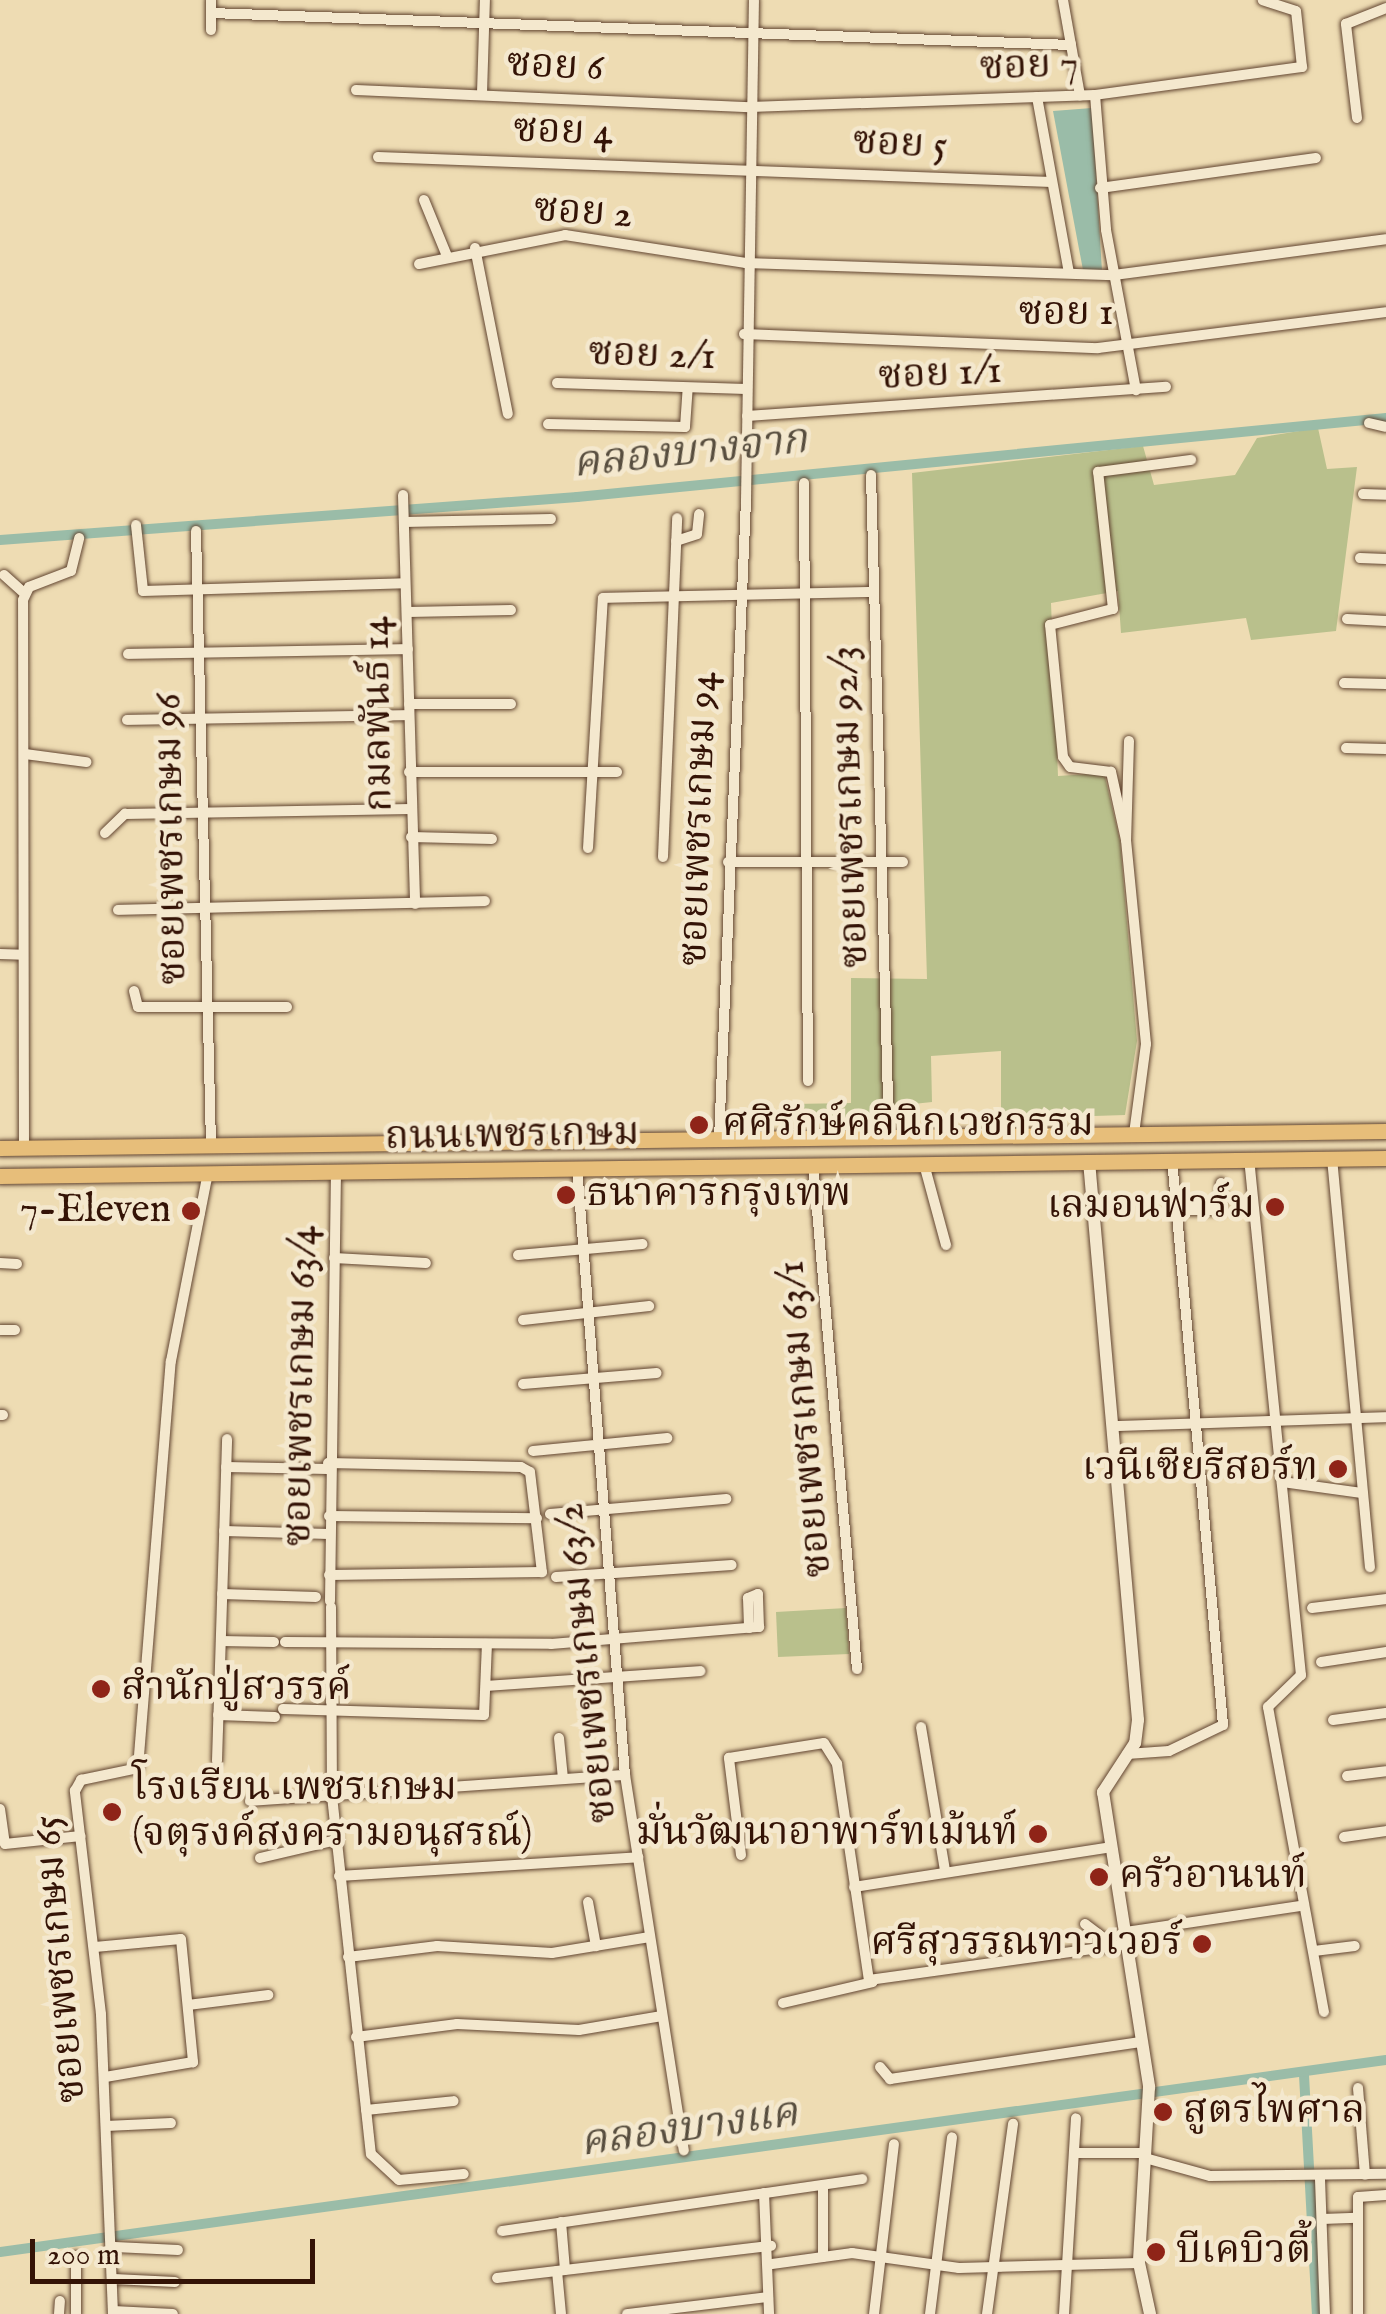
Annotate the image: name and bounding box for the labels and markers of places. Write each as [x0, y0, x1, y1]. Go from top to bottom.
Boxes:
place label: ศศิรักษ์คลินิกเวชกรรม [722, 1101, 1094, 1149]
marker: ศศิรักษ์คลินิกเวชกรรม [686, 1112, 712, 1138]
place label: ธนาคารกรุงเทพ [586, 1171, 851, 1219]
place label: เลมอนฟาร์ม [1047, 1183, 1255, 1231]
marker: ธนาคารกรุงเทพ [555, 1184, 577, 1206]
place label: 7-Eleven [20, 1187, 171, 1235]
marker: เลมอนฟาร์ม [1264, 1196, 1286, 1218]
marker: 7-Eleven [180, 1200, 202, 1222]
place label: เวนีเซียรีสอร์ท [1082, 1445, 1318, 1493]
marker: เวนีเซียรีสอร์ท [1327, 1458, 1349, 1480]
place label: สำนักปู่สวรรค์ [121, 1665, 352, 1713]
marker: สำนักปู่สวรรค์ [90, 1678, 112, 1700]
place label: โรงเรียน เพชรเกษม (จตุรงค์สงครามอนุสรณ์) [132, 1765, 533, 1859]
marker: โรงเรียน เพชรเกษม (จตุรงค์สงครามอนุสรณ์) [101, 1801, 123, 1823]
place label: มั่นวัฒนาอาพาร์ทเม้นท์ [636, 1810, 1018, 1858]
marker: มั่นวัฒนาอาพาร์ทเม้นท์ [1027, 1823, 1049, 1845]
place label: ครัวอานนท์ [1119, 1853, 1307, 1901]
marker: ครัวอานนท์ [1088, 1866, 1110, 1888]
place label: ศรีสุวรรณทาวเวอร์ [870, 1920, 1182, 1968]
marker: ศรีสุวรรณทาวเวอร์ [1191, 1933, 1213, 1955]
place label: สูตรไพศาล [1183, 2088, 1365, 2136]
marker: สูตรไพศาล [1152, 2101, 1174, 2123]
place label: บีเคบิวตี้ [1176, 2228, 1311, 2276]
marker: บีเคบิวตี้ [1145, 2241, 1167, 2263]

